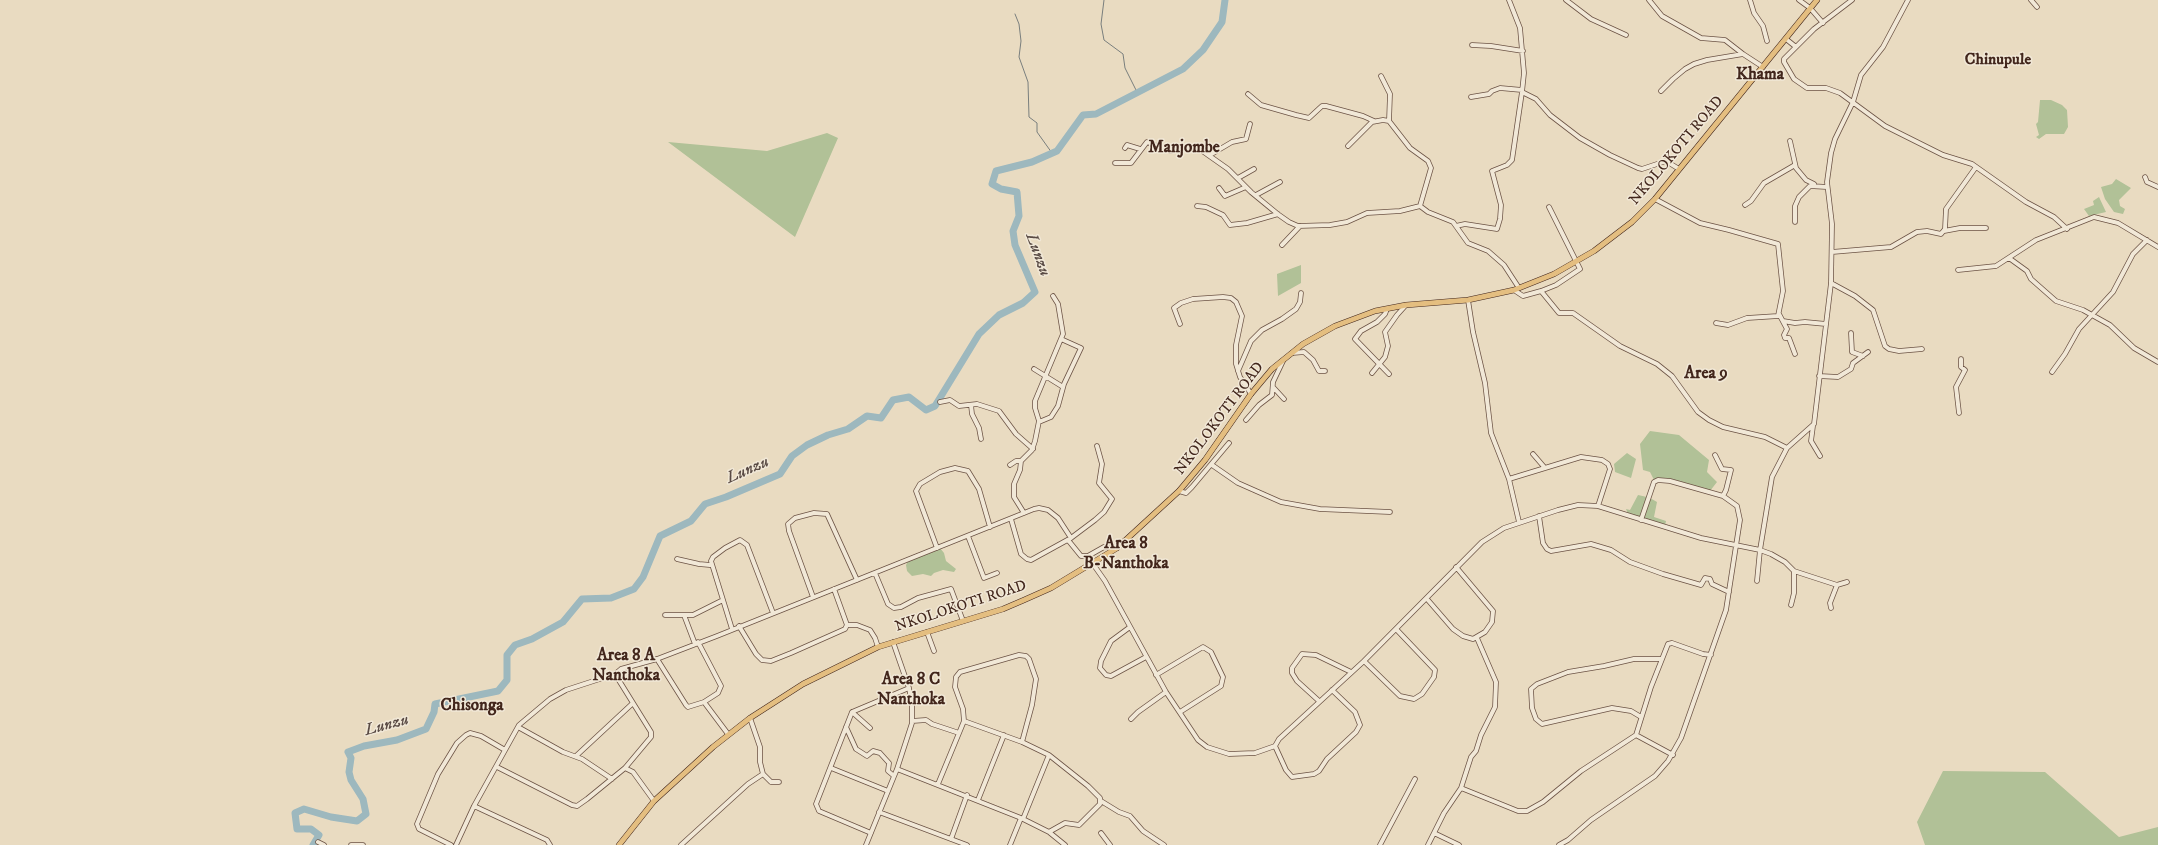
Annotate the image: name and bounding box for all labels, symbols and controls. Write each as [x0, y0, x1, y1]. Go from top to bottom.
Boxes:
district label: Chinupule [1965, 51, 2031, 71]
district label: Khama [1736, 65, 1784, 85]
street label: NKOLOKOTI ROAD [1626, 93, 1728, 209]
district label: Manjombe [1148, 138, 1220, 158]
water label: Lunzu [1020, 231, 1054, 279]
street label: NKOLOKOTI ROAD [1172, 359, 1268, 479]
district label: Area 9 [1684, 364, 1728, 384]
water label: Lunzu [724, 453, 772, 489]
district label: Area 8 B-Nanthoka [1083, 534, 1169, 574]
street label: NKOLOKOTI ROAD [893, 577, 1029, 637]
district label: Area 8 A Nanthoka [592, 646, 660, 686]
district label: Area 8 C Nanthoka [877, 670, 945, 710]
district label: Chisonga [441, 696, 503, 716]
water label: Lunzu [363, 711, 411, 741]

